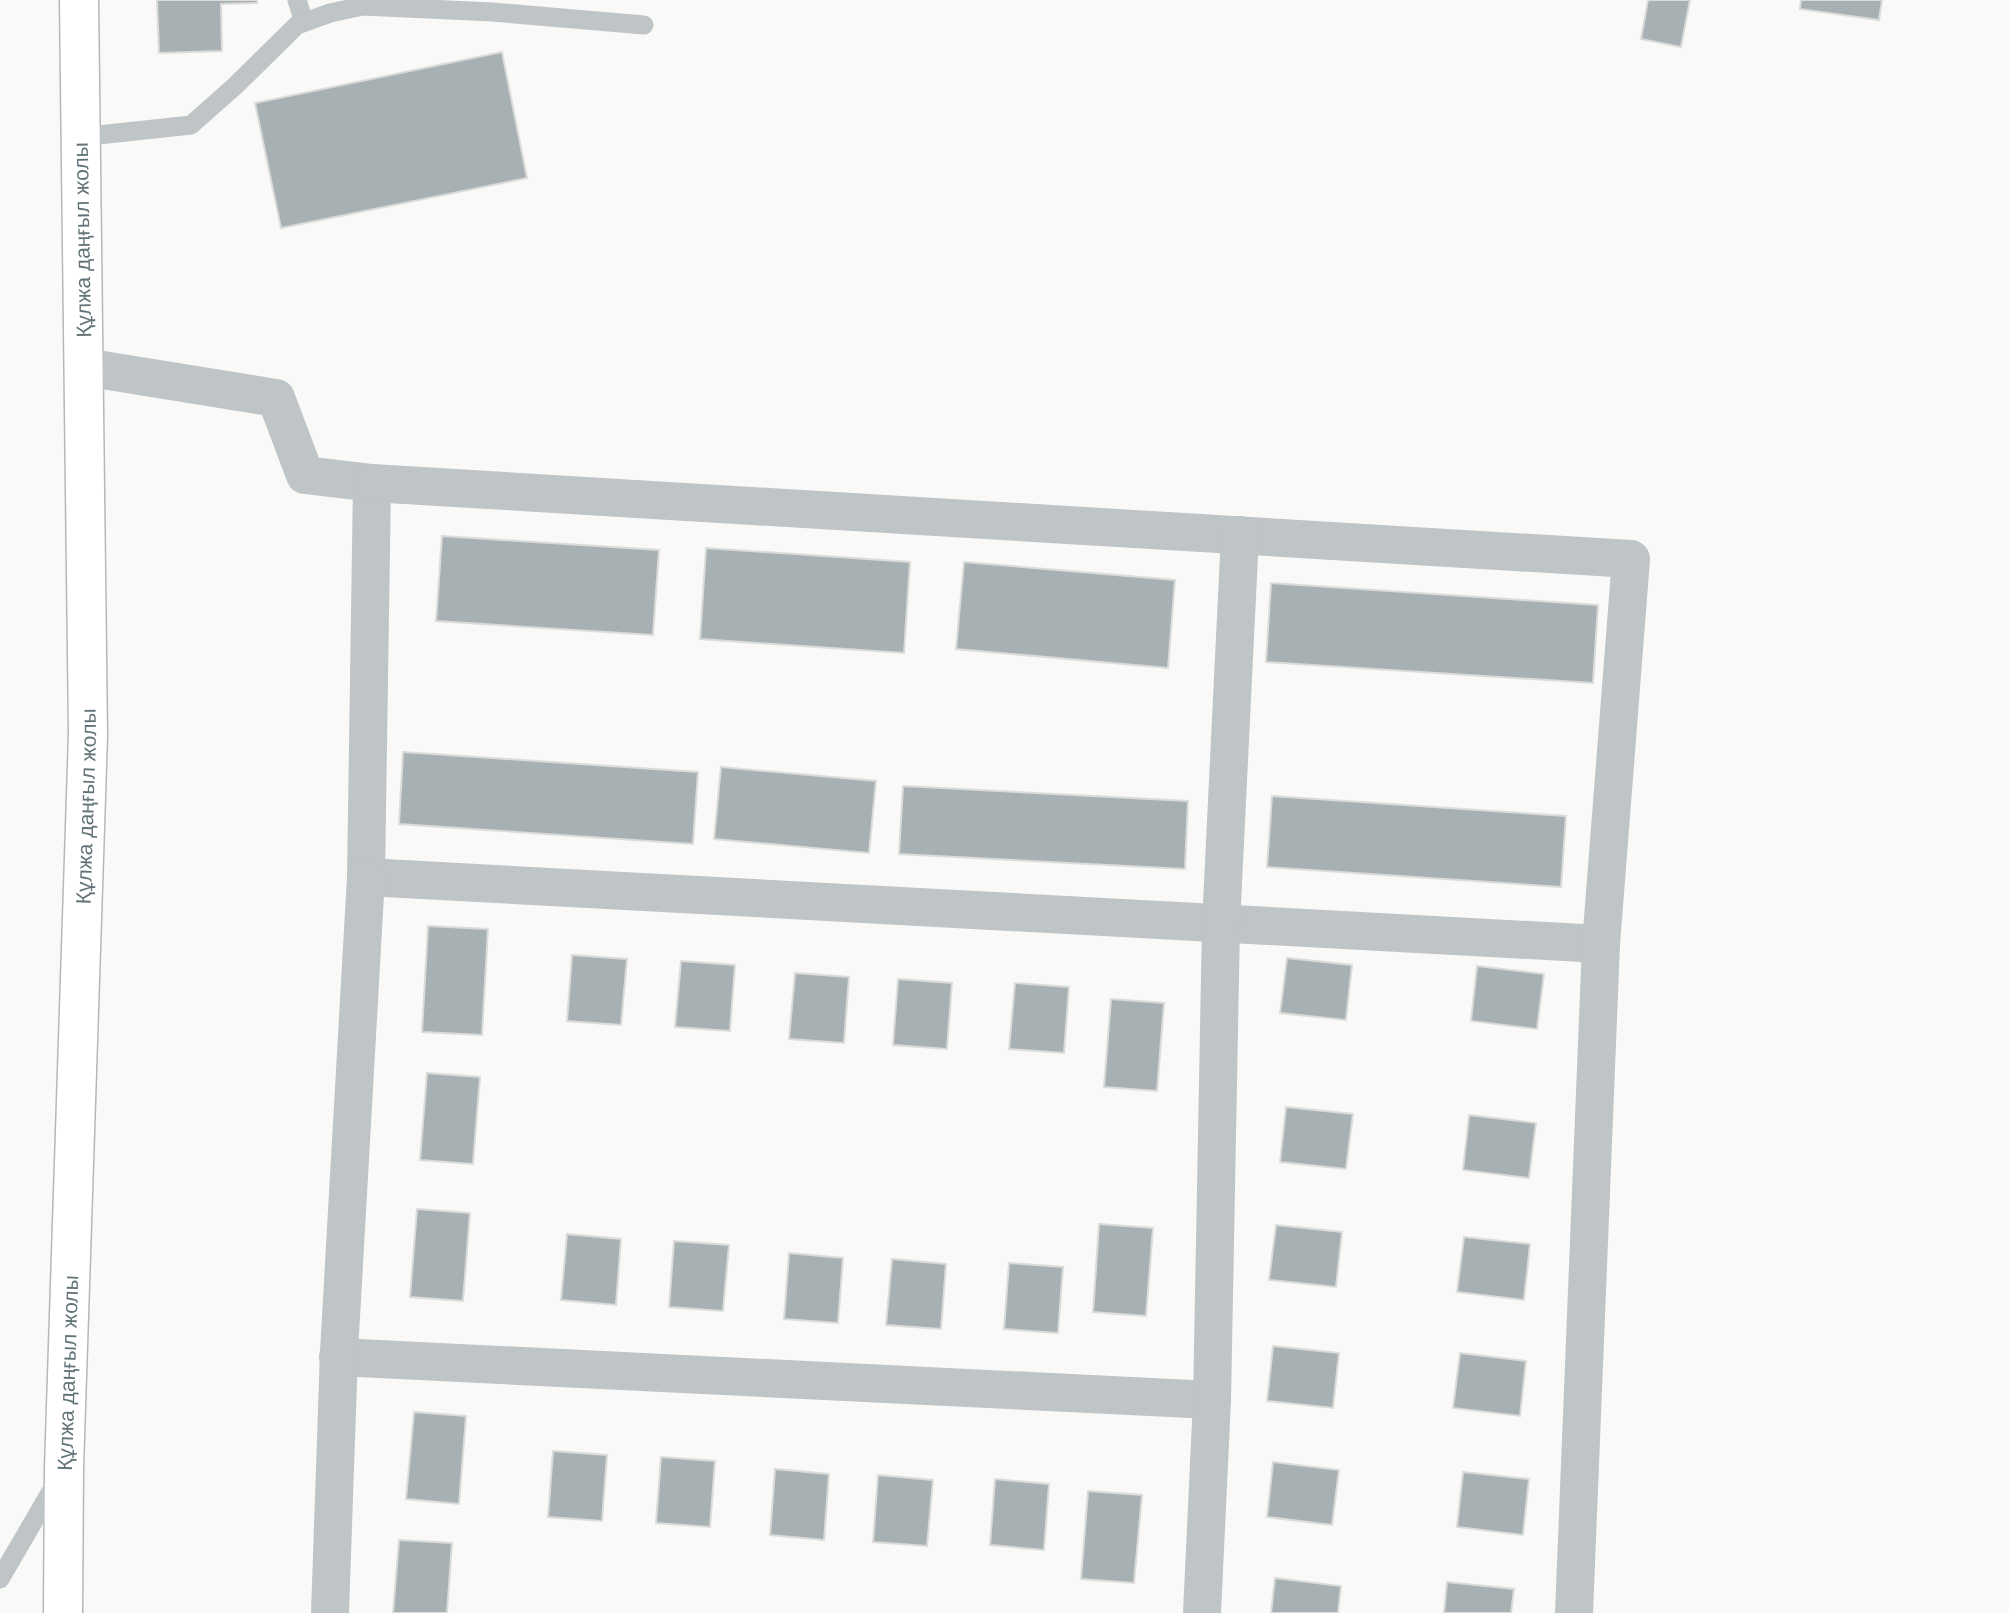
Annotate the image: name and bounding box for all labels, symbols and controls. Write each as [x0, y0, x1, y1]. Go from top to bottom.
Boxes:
street label: Құлжа даңғыл жолы [69, 142, 95, 338]
street label: Құлжа даңғыл жолы [71, 708, 100, 905]
street label: Құлжа даңғыл жолы [52, 1275, 82, 1471]

